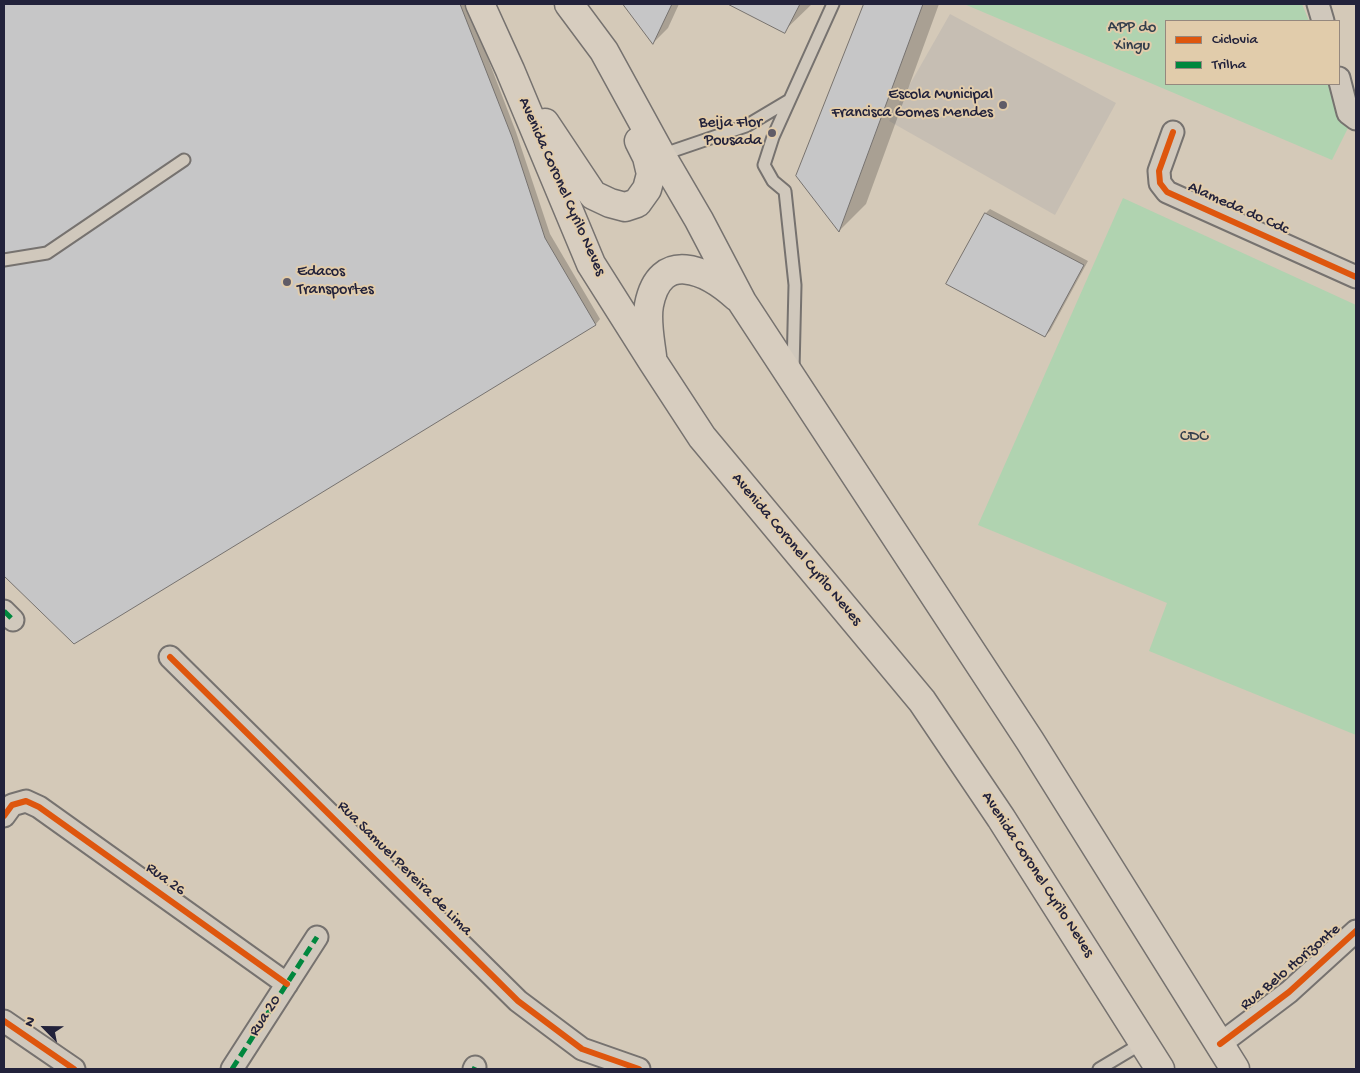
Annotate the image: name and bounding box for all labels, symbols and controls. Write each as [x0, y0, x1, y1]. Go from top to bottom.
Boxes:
park label: APP do Xingu [1108, 19, 1156, 57]
legend [1165, 20, 1340, 85]
text: Ciclovia [1212, 31, 1258, 49]
text: Trilha [1212, 56, 1246, 74]
place label: Escola Municipal Francisca Gomes Mendes [832, 86, 993, 124]
street label: Avenida Coronel Cyrilo Neves [513, 95, 609, 279]
marker: Escola Municipal Francisca Gomes Mendes [997, 99, 1009, 111]
place label: Beija Flor Pousada [699, 114, 762, 152]
marker: Beija Flor Pousada [766, 127, 778, 139]
street label: Alameda do Cdc [1185, 178, 1291, 240]
place label: Edacos Transportes [297, 263, 374, 301]
marker: Edacos Transportes [281, 276, 293, 288]
park label: CDC [1180, 428, 1208, 448]
street label: Avenida Coronel Cyrilo Neves [727, 470, 865, 630]
street label: Avenida Coronel Cyrilo Neves [976, 789, 1098, 961]
street label: Rua Samuel Pereira de Lima [332, 797, 476, 941]
street label: Rua 26 [141, 859, 189, 901]
street label: Rua Belo Horizonte [1237, 920, 1345, 1016]
street label: Rua 20 [246, 992, 286, 1040]
north arrow [20, 1003, 70, 1053]
text: N [21, 1014, 40, 1029]

